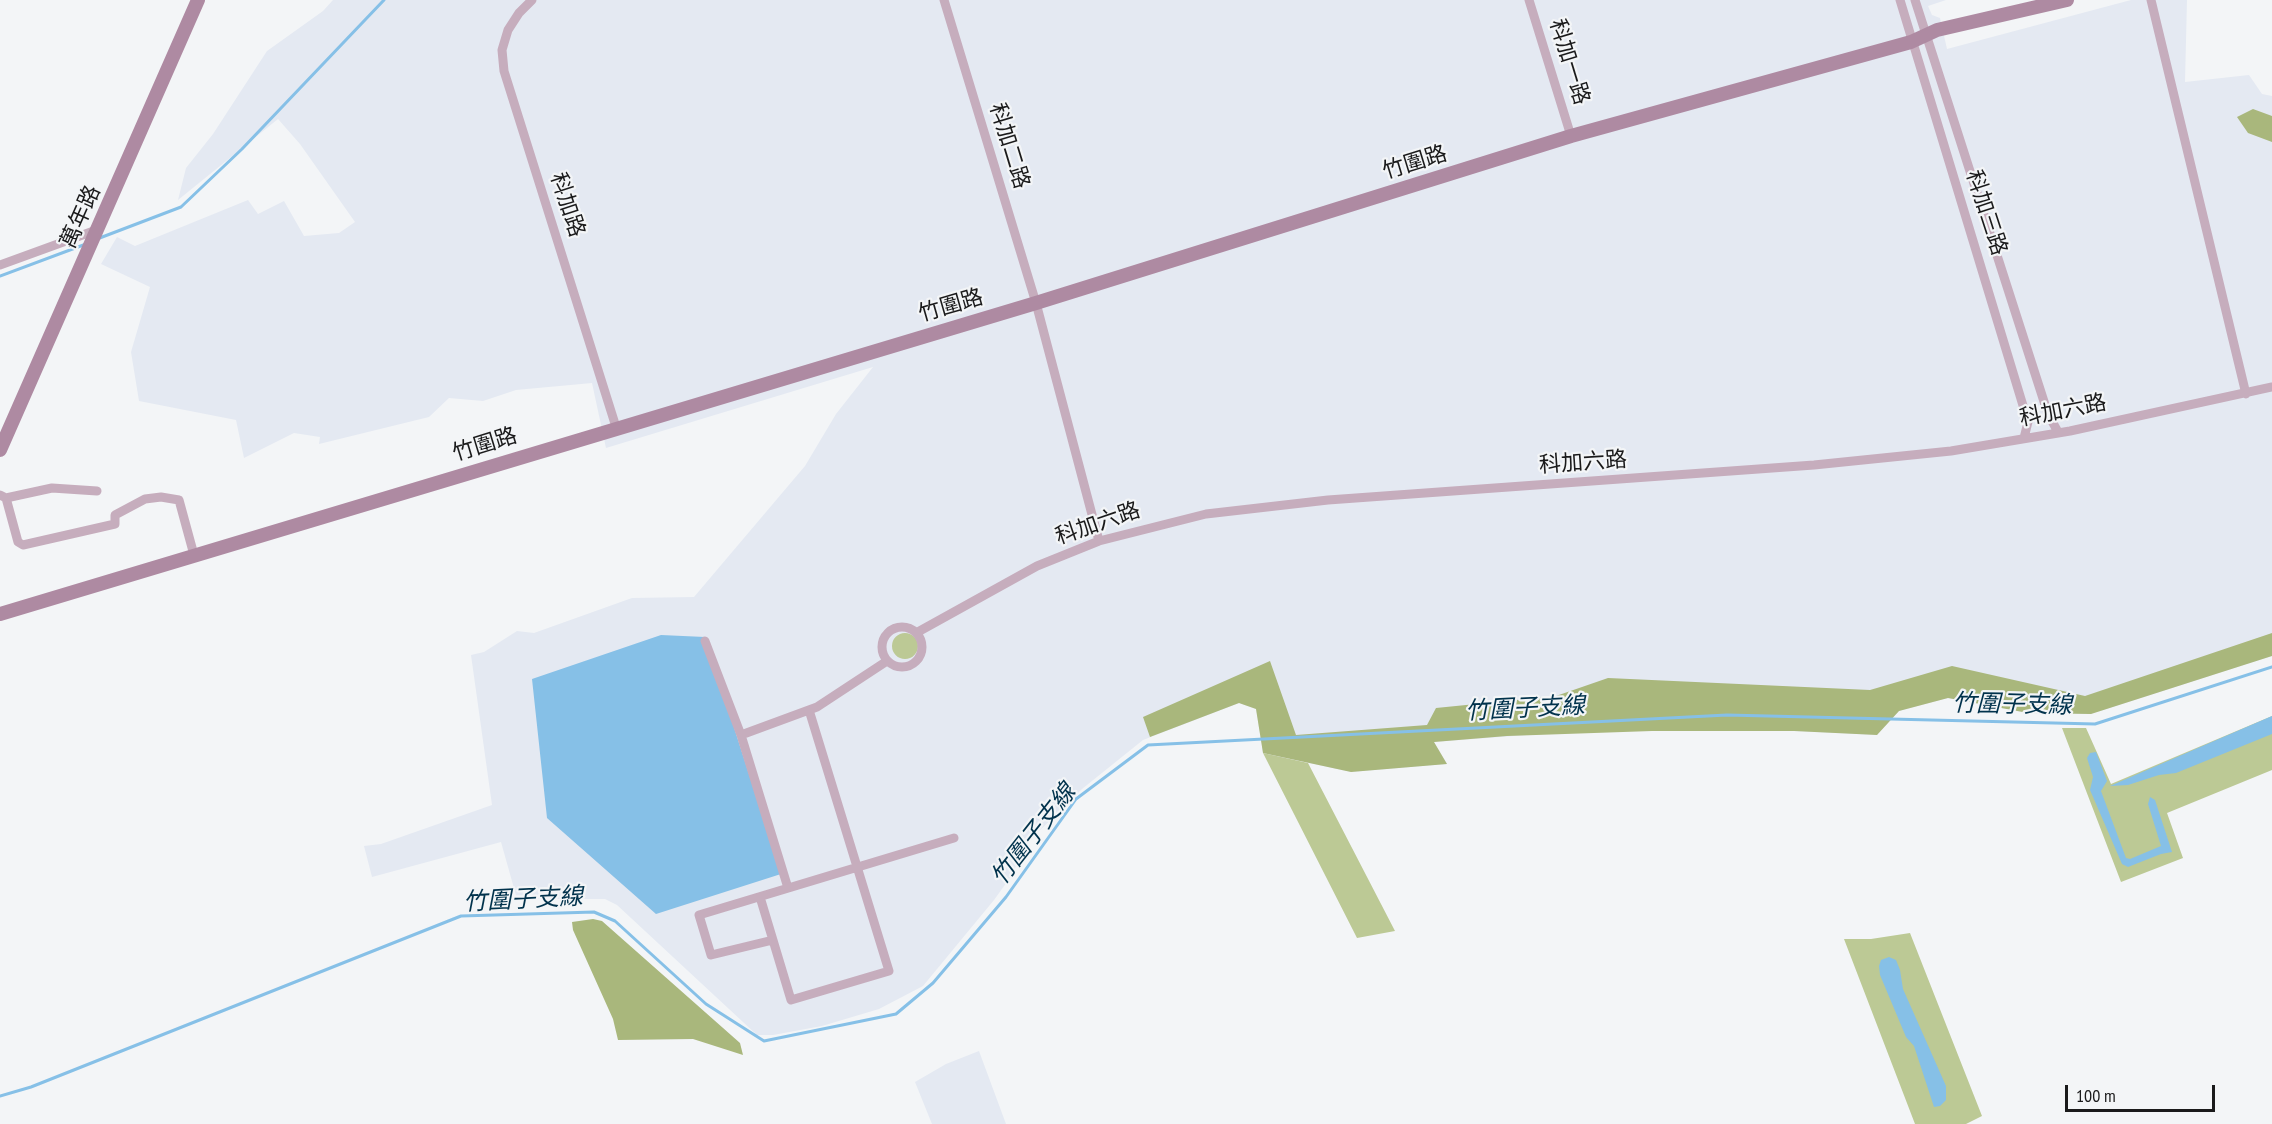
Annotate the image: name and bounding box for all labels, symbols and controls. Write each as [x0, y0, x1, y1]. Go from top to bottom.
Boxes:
street label: 科加一路 [1544, 16, 1594, 108]
street label: 科加二路 [984, 100, 1034, 192]
street label: 竹圍路 [1380, 141, 1450, 185]
street label: 科加三路 [1960, 167, 2012, 259]
street label: 科加路 [544, 170, 590, 240]
street label: 萬年路 [56, 181, 106, 253]
street label: 竹圍路 [916, 284, 986, 328]
street label: 科加六路 [2017, 390, 2109, 432]
street label: 竹圍路 [450, 423, 520, 467]
street label: 科加六路 [1538, 447, 1628, 479]
street label: 科加六路 [1052, 497, 1144, 551]
water label: 竹圍子支線 [1952, 690, 2072, 720]
water label: 竹圍子支線 [1464, 691, 1586, 727]
water label: 竹圍子支線 [986, 779, 1082, 891]
water label: 竹圍子支線 [462, 882, 584, 918]
scale bar [2068, 1073, 2218, 1111]
text: 100 m [2076, 1084, 2116, 1107]

